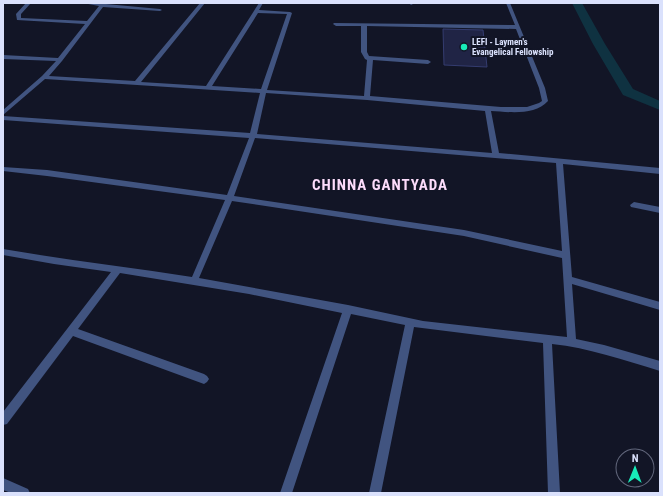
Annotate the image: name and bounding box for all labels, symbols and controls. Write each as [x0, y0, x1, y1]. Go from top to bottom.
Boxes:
place label: LEFI - Laymen's Evangelical Fellowship [472, 37, 554, 57]
marker: LEFI - Laymen's Evangelical Fellowship [459, 42, 469, 52]
district label: CHINNA GANTYADA [312, 176, 448, 194]
north arrow [615, 448, 655, 488]
text: N [632, 452, 639, 465]

